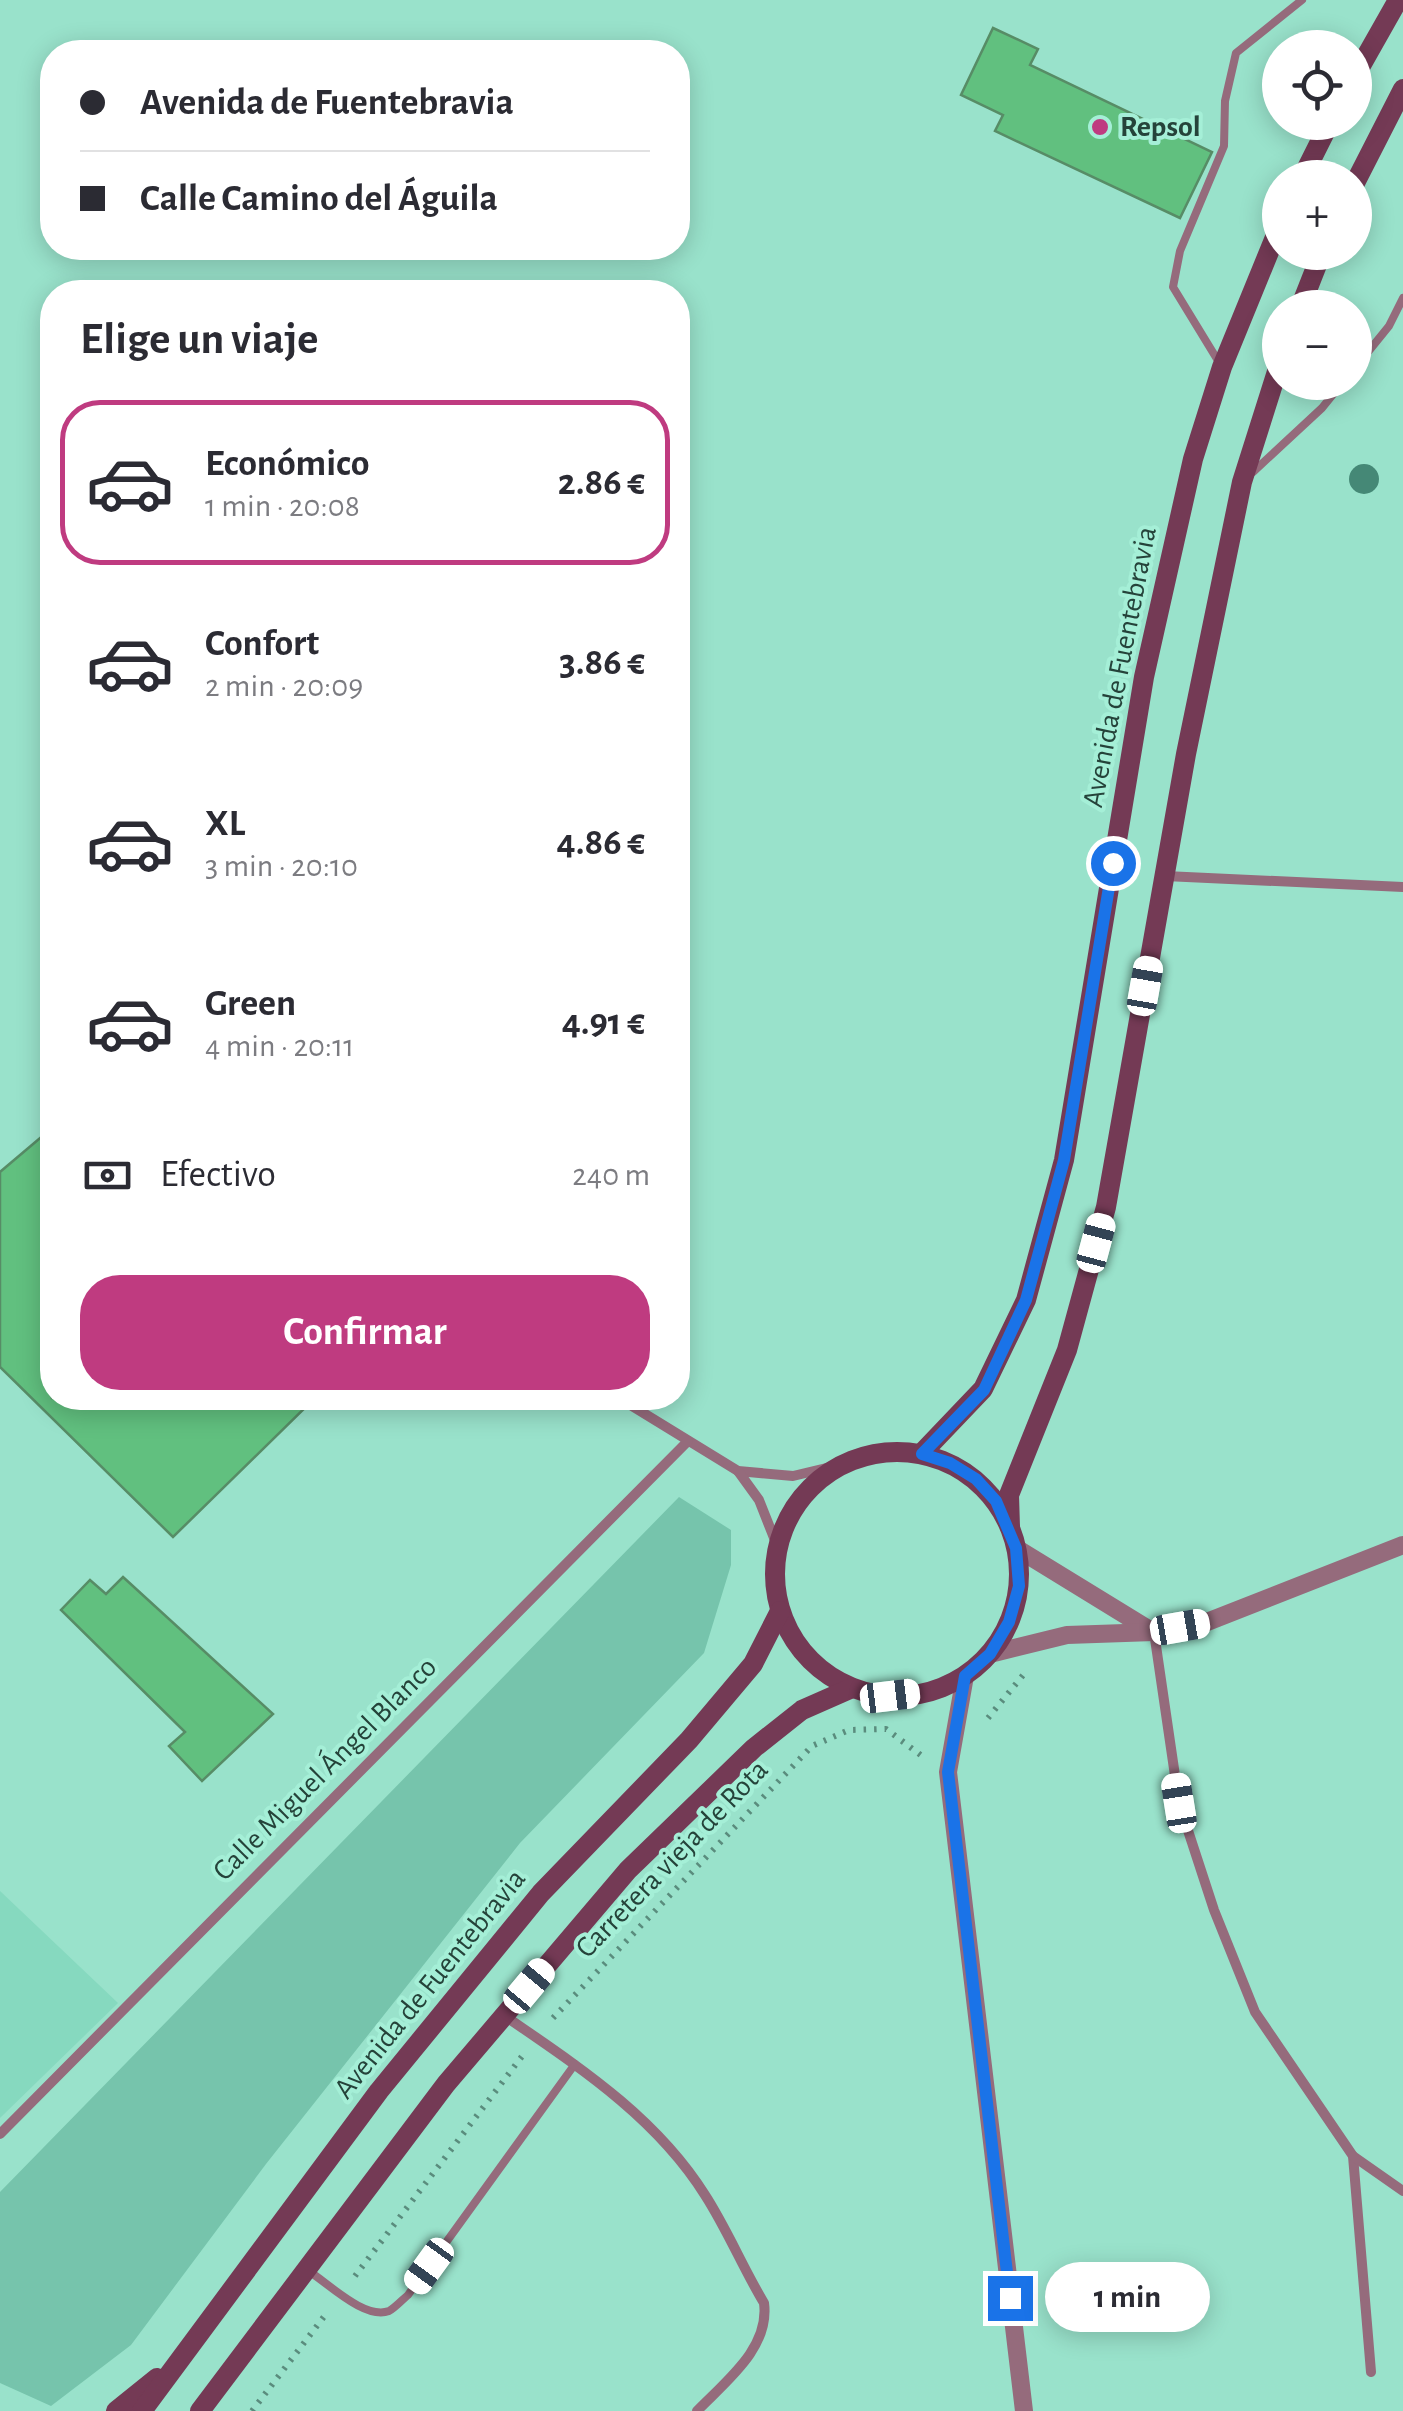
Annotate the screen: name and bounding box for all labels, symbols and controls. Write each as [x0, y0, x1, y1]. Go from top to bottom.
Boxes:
map controls [1262, 30, 1372, 400]
button: locate [1262, 30, 1372, 140]
text: Avenida de Fuentebravia [140, 84, 514, 122]
place label: Repsol [1120, 112, 1201, 142]
marker: Repsol [1089, 116, 1111, 138]
button: + [1262, 160, 1372, 270]
text: Calle Camino del Águila [140, 180, 498, 218]
button: − [1262, 290, 1372, 400]
text: Elige un viaje [80, 317, 319, 362]
icon: car [85, 438, 175, 528]
text: Económico [205, 445, 369, 483]
text: 2.86 € [558, 464, 645, 502]
text: 1 min · 20:08 [205, 490, 360, 522]
street label: Avenida de Fuentebravia [1078, 524, 1162, 810]
icon: car [85, 618, 175, 708]
text: Confort [205, 625, 319, 663]
text: 3.86 € [559, 644, 645, 682]
text: 2 min · 20:09 [205, 670, 363, 702]
icon: car [85, 798, 175, 888]
text: XL [205, 805, 245, 843]
text: 4.86 € [557, 824, 645, 862]
route start [1091, 841, 1136, 886]
text: 3 min · 20:10 [205, 850, 358, 882]
car [1125, 954, 1165, 1018]
icon: car [85, 978, 175, 1068]
text: Green [205, 985, 296, 1023]
text: 4.91 € [562, 1004, 645, 1042]
text: 4 min · 20:11 [205, 1030, 354, 1062]
icon: cash [80, 1148, 135, 1203]
text: Efectivo [160, 1156, 276, 1194]
text: 240 m [572, 1159, 650, 1191]
car [1074, 1210, 1118, 1276]
button: Confirmar [80, 1275, 650, 1390]
car [1148, 1607, 1212, 1647]
street label: Calle Miguel Ángel Blanco [206, 1650, 442, 1886]
car [858, 1677, 922, 1715]
street label: Carretera vieja de Rota [570, 1754, 774, 1964]
car [1159, 1771, 1199, 1835]
street label: Avenida de Fuentebravia [329, 1864, 531, 2104]
car [498, 1953, 560, 2019]
car [399, 2233, 459, 2299]
callout: 1 min [1045, 2263, 1210, 2333]
route end [988, 2276, 1033, 2321]
text: 1 min [1094, 2281, 1161, 2313]

